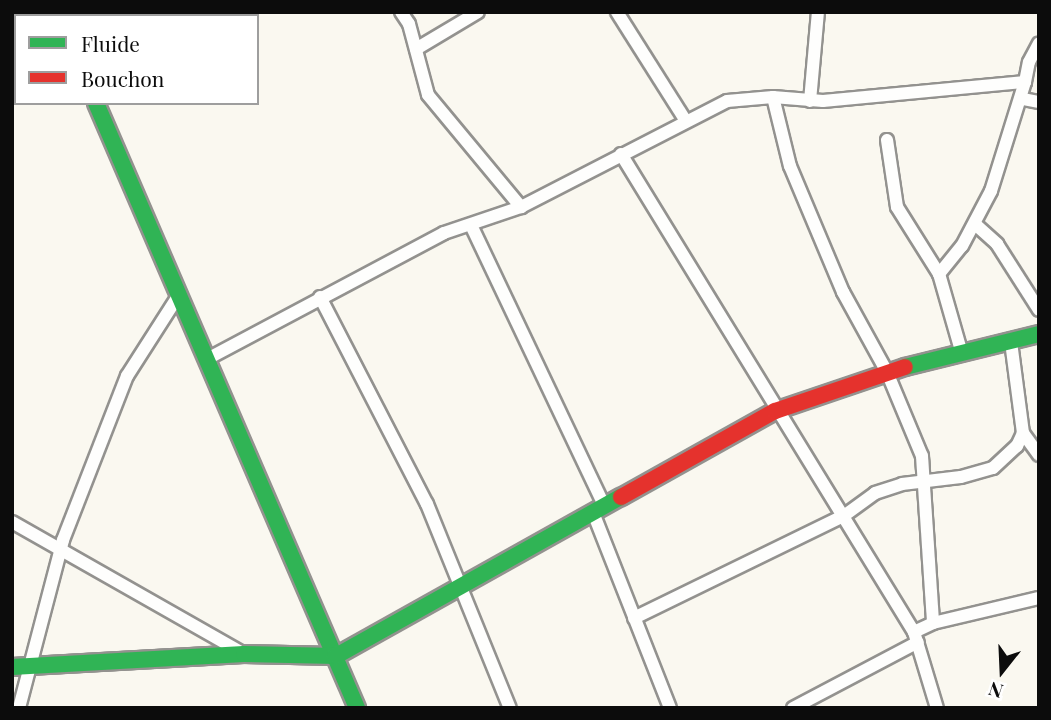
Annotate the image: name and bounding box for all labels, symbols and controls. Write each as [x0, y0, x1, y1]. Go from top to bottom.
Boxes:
legend [14, 14, 259, 105]
text: Fluide [81, 29, 140, 57]
text: Bouchon [81, 64, 164, 92]
north arrow [967, 636, 1037, 706]
text: N [985, 676, 1006, 705]

